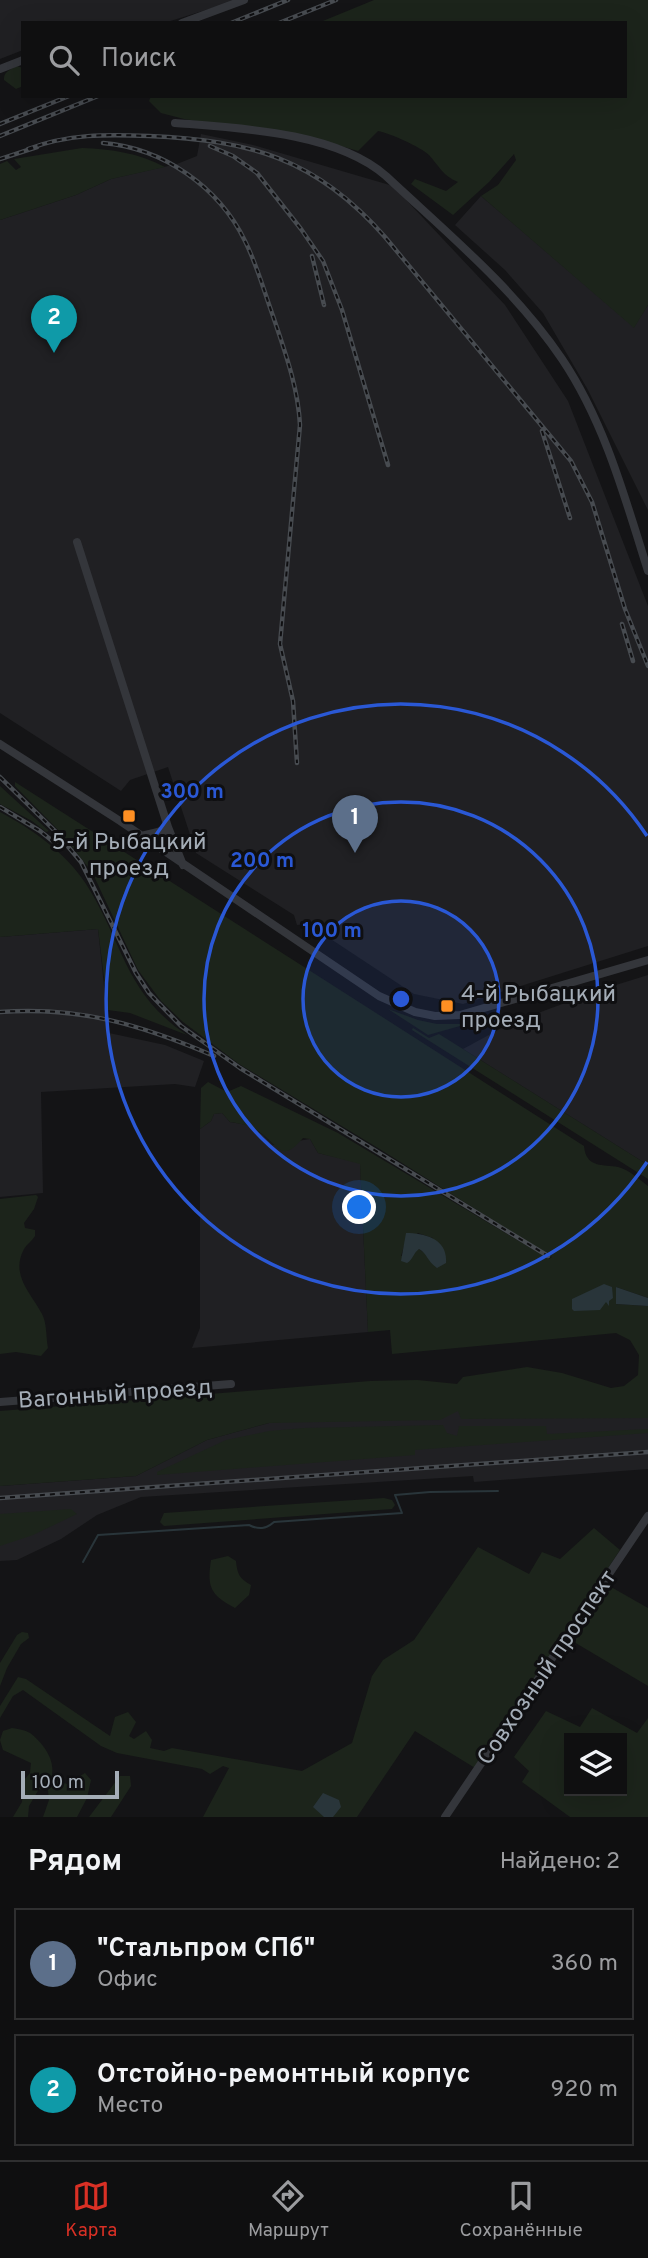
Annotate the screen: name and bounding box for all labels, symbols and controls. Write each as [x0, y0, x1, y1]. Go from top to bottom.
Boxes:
search box [21, 21, 627, 98]
icon: search [45, 41, 83, 79]
text: Поиск [101, 43, 177, 76]
pin: 2 [31, 295, 77, 353]
text: 300 m [160, 779, 224, 806]
pin: 1 [332, 795, 378, 853]
marker: 5-й Рыбацкий проезд [121, 808, 137, 824]
place label: 5-й Рыбацкий проезд [51, 829, 207, 884]
text: 200 m [230, 848, 294, 875]
text: 100 m [302, 918, 362, 945]
place label: 4-й Рыбацкий проезд [461, 981, 616, 1036]
centre of rings [389, 987, 413, 1011]
marker: 4-й Рыбацкий проезд [439, 998, 455, 1014]
your location [342, 1190, 376, 1224]
street label: Вагонный проезд [17, 1374, 213, 1417]
street label: Совхозный проспект [472, 1565, 624, 1771]
map controls [564, 1733, 627, 1796]
button: layers [564, 1733, 627, 1796]
scale bar [21, 1768, 119, 1800]
text: 100 m [32, 1771, 84, 1795]
text: Рядом [28, 1844, 122, 1881]
text: Найдено: 2 [500, 1848, 620, 1877]
text: "Стальпром СПб" [97, 1933, 315, 1966]
text: 1 [48, 1950, 58, 1979]
text: 360 m [551, 1950, 618, 1979]
text: Офис [97, 1966, 158, 1995]
text: Отстойно-ремонтный корпус [97, 2059, 471, 2092]
text: 2 [46, 2076, 60, 2105]
text: 920 m [551, 2076, 618, 2105]
text: Место [97, 2092, 163, 2121]
tab: Карта [65, 2177, 117, 2243]
tab: Маршрут [248, 2177, 329, 2243]
tab: Сохранённые [459, 2177, 583, 2243]

